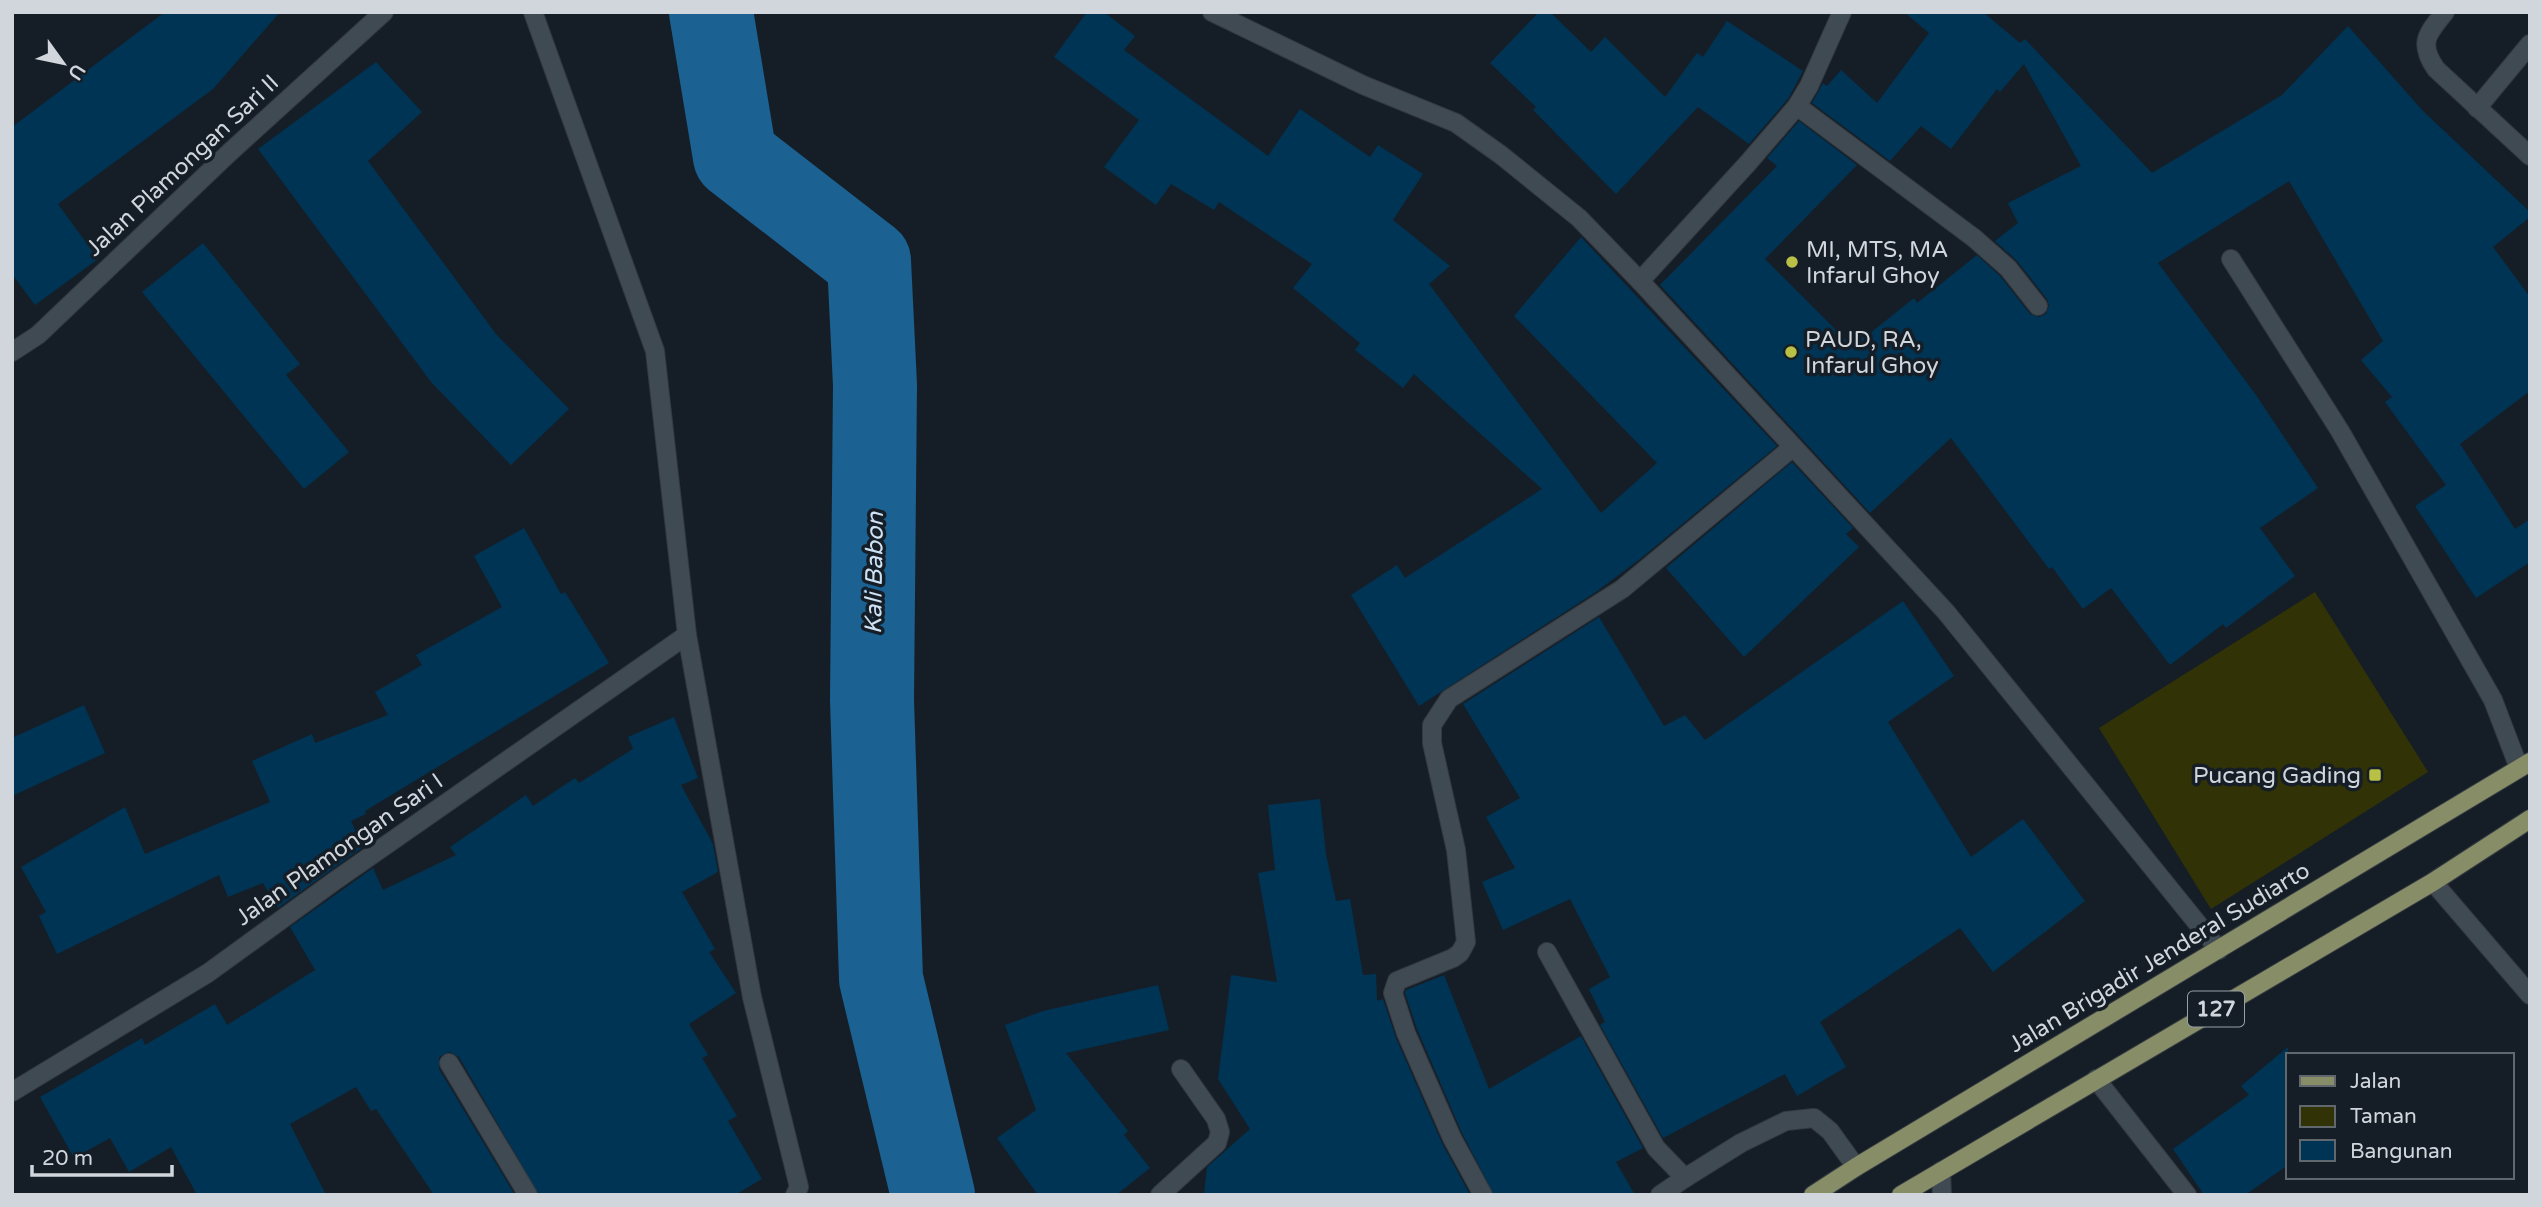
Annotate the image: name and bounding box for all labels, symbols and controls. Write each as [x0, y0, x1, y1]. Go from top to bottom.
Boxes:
north arrow [28, 28, 98, 98]
text: U [63, 60, 90, 84]
street label: Jalan Plamongan Sari II [80, 69, 285, 262]
place label: MI, MTS, MA Infarul Ghoy [1806, 236, 1948, 290]
marker: MI, MTS, MA Infarul Ghoy [1784, 254, 1800, 270]
place label: PAUD, RA, Infarul Ghoy [1805, 326, 1939, 380]
marker: PAUD, RA, Infarul Ghoy [1783, 344, 1799, 360]
water label: Kali Babon [859, 510, 890, 634]
place label: Pucang Gading [2193, 762, 2361, 790]
marker: Pucang Gading [2367, 767, 2383, 783]
street label: Jalan Plamongan Sari I [230, 768, 449, 932]
street label: Jalan Brigadir Jenderal Sudiarto [2004, 857, 2315, 1059]
road number: 127 [2188, 992, 2244, 1026]
legend [2286, 1053, 2514, 1179]
text: Jalan [2350, 1069, 2401, 1094]
text: Taman [2350, 1104, 2417, 1129]
scale bar [32, 1134, 172, 1178]
text: Bangunan [2350, 1139, 2453, 1164]
text: 20 m [42, 1146, 93, 1171]

